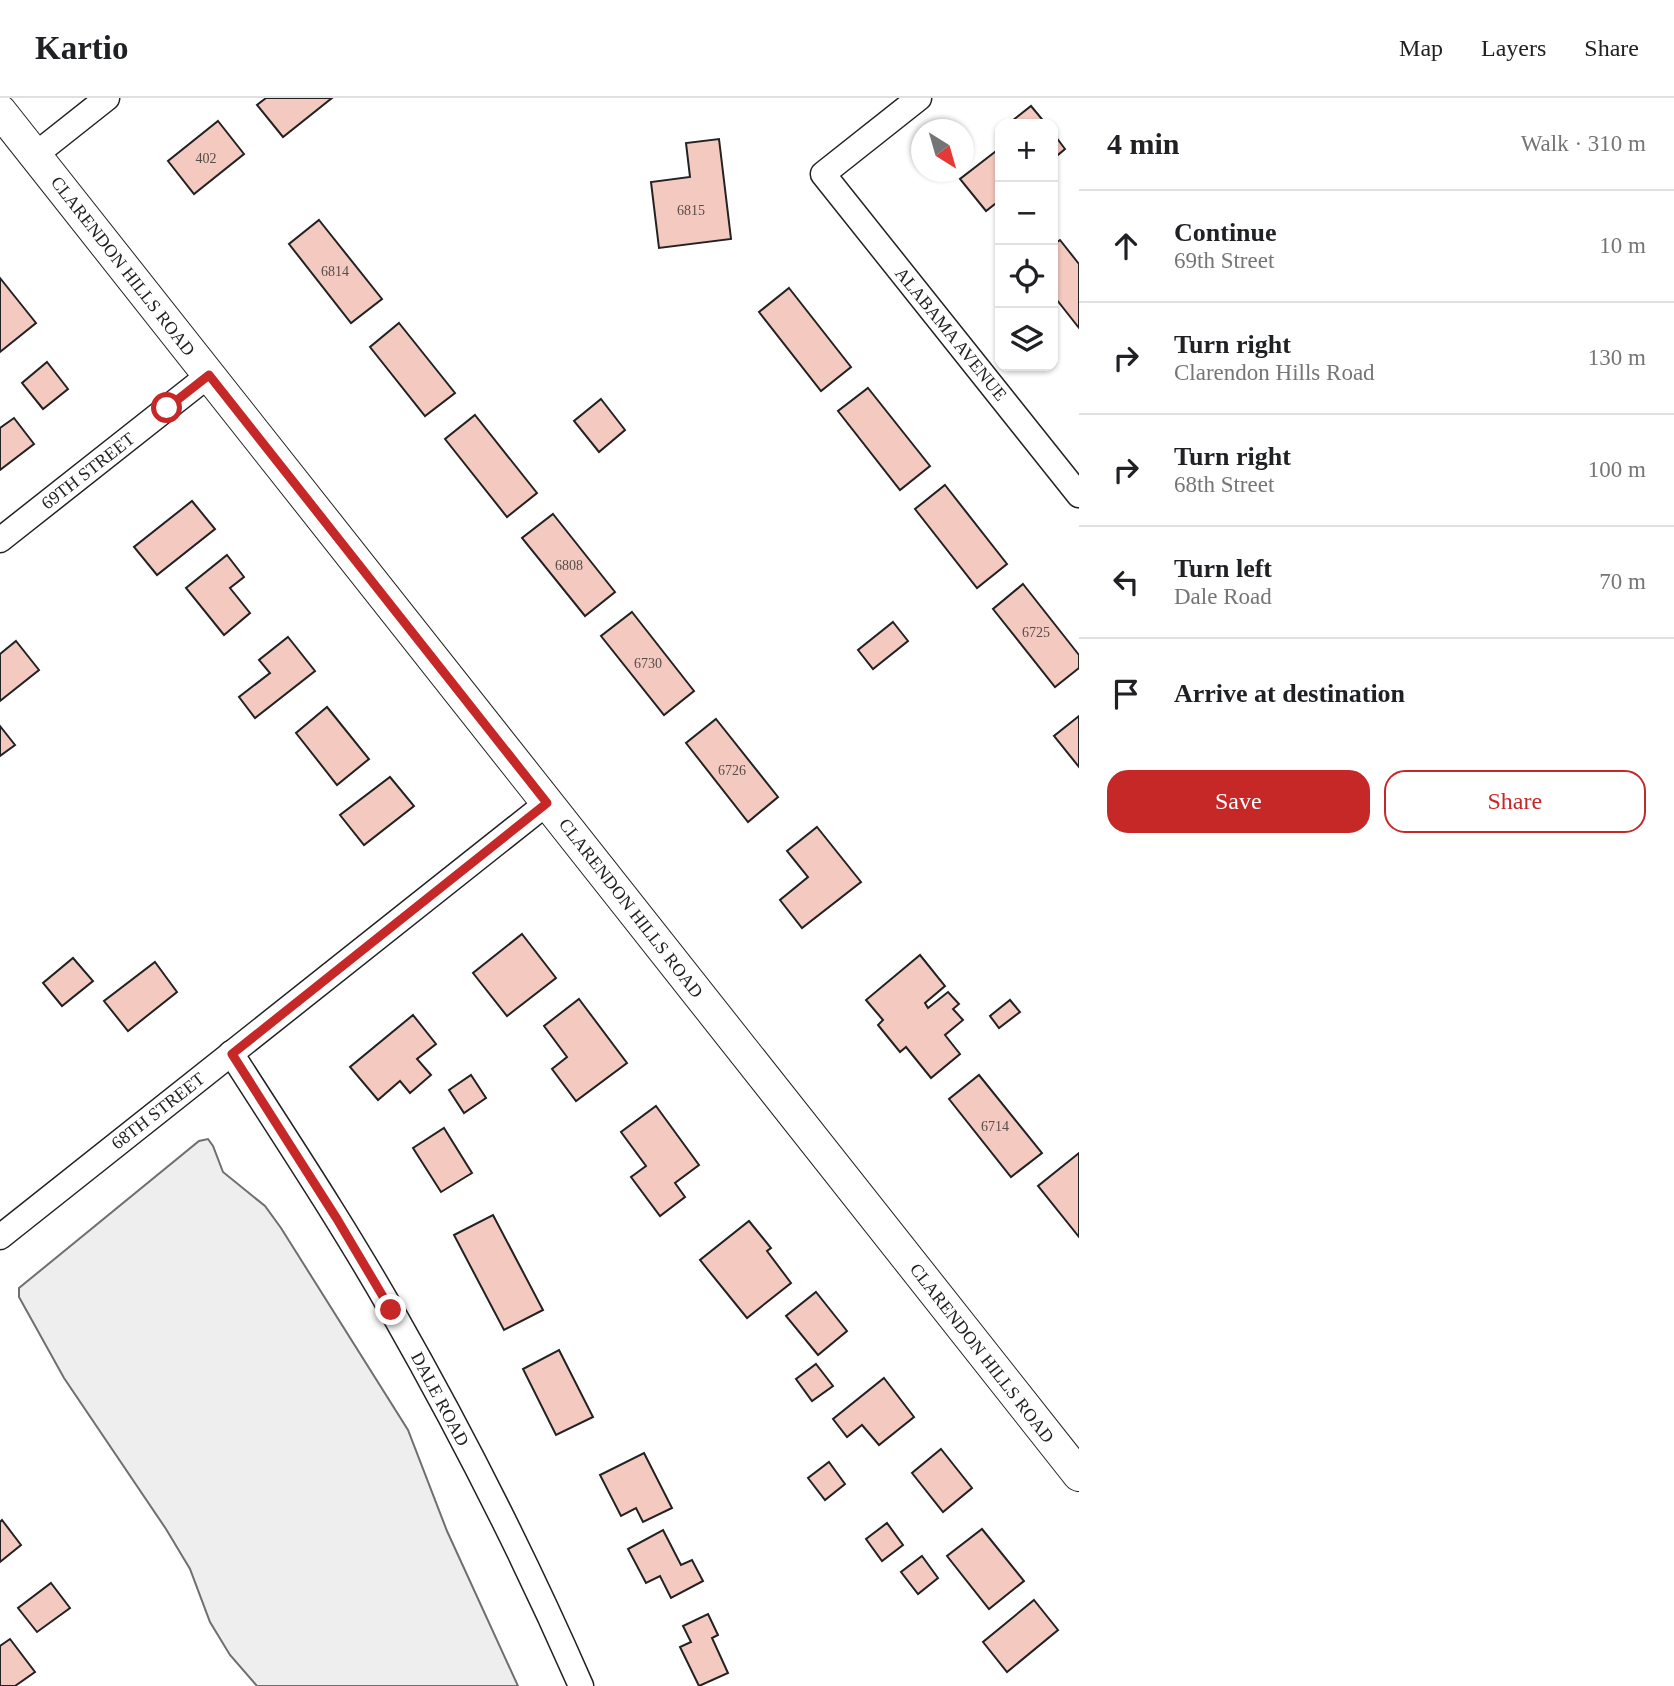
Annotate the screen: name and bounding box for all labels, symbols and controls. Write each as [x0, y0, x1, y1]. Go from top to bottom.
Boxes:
text: Kartio [35, 30, 128, 66]
text: Map [1399, 35, 1443, 61]
text: Layers [1481, 35, 1546, 61]
text: Share [1584, 35, 1639, 61]
north arrow [911, 119, 974, 182]
map controls [995, 119, 1058, 371]
button: + [995, 119, 1058, 182]
text: 4 min [1107, 127, 1180, 160]
text: Walk · 310 m [1521, 131, 1646, 156]
house number: 402 [196, 151, 217, 166]
street label: CLARENDON HILLS ROAD [47, 172, 199, 360]
button: − [995, 182, 1058, 245]
house number: 6815 [677, 203, 705, 218]
text: Continue [1174, 218, 1277, 247]
icon: ahead [1107, 227, 1145, 265]
text: 10 m [1599, 233, 1646, 258]
button: locate [995, 245, 1058, 308]
text: 69th Street [1174, 248, 1274, 273]
house number: 6814 [321, 264, 349, 279]
street label: ALABAMA AVENUE [891, 264, 1011, 404]
button: layers [995, 308, 1058, 371]
text: Turn right [1174, 330, 1291, 359]
icon: right [1107, 339, 1145, 377]
text: 130 m [1588, 345, 1646, 370]
text: Clarendon Hills Road [1174, 360, 1375, 385]
route start [151, 392, 182, 423]
street label: 69TH STREET [38, 428, 138, 514]
text: Turn right [1174, 442, 1291, 471]
icon: right [1107, 451, 1145, 489]
text: 100 m [1588, 457, 1646, 482]
text: 68th Street [1174, 472, 1274, 497]
text: Turn left [1174, 554, 1272, 583]
house number: 6808 [555, 558, 583, 573]
icon: left [1107, 563, 1145, 601]
text: 70 m [1599, 569, 1646, 594]
text: Dale Road [1174, 584, 1272, 609]
house number: 6725 [1022, 625, 1050, 640]
house number: 6730 [634, 656, 662, 671]
icon: arrive [1107, 675, 1145, 713]
text: Arrive at destination [1174, 679, 1405, 708]
house number: 6726 [718, 763, 746, 778]
button: Save [1107, 770, 1370, 833]
button: Share [1384, 770, 1646, 833]
street label: CLARENDON HILLS ROAD [555, 814, 707, 1002]
street label: 68TH STREET [108, 1068, 208, 1154]
house number: 6714 [981, 1119, 1009, 1134]
street label: CLARENDON HILLS ROAD [906, 1259, 1058, 1447]
route end [375, 1294, 406, 1325]
street label: DALE ROAD [407, 1349, 473, 1449]

